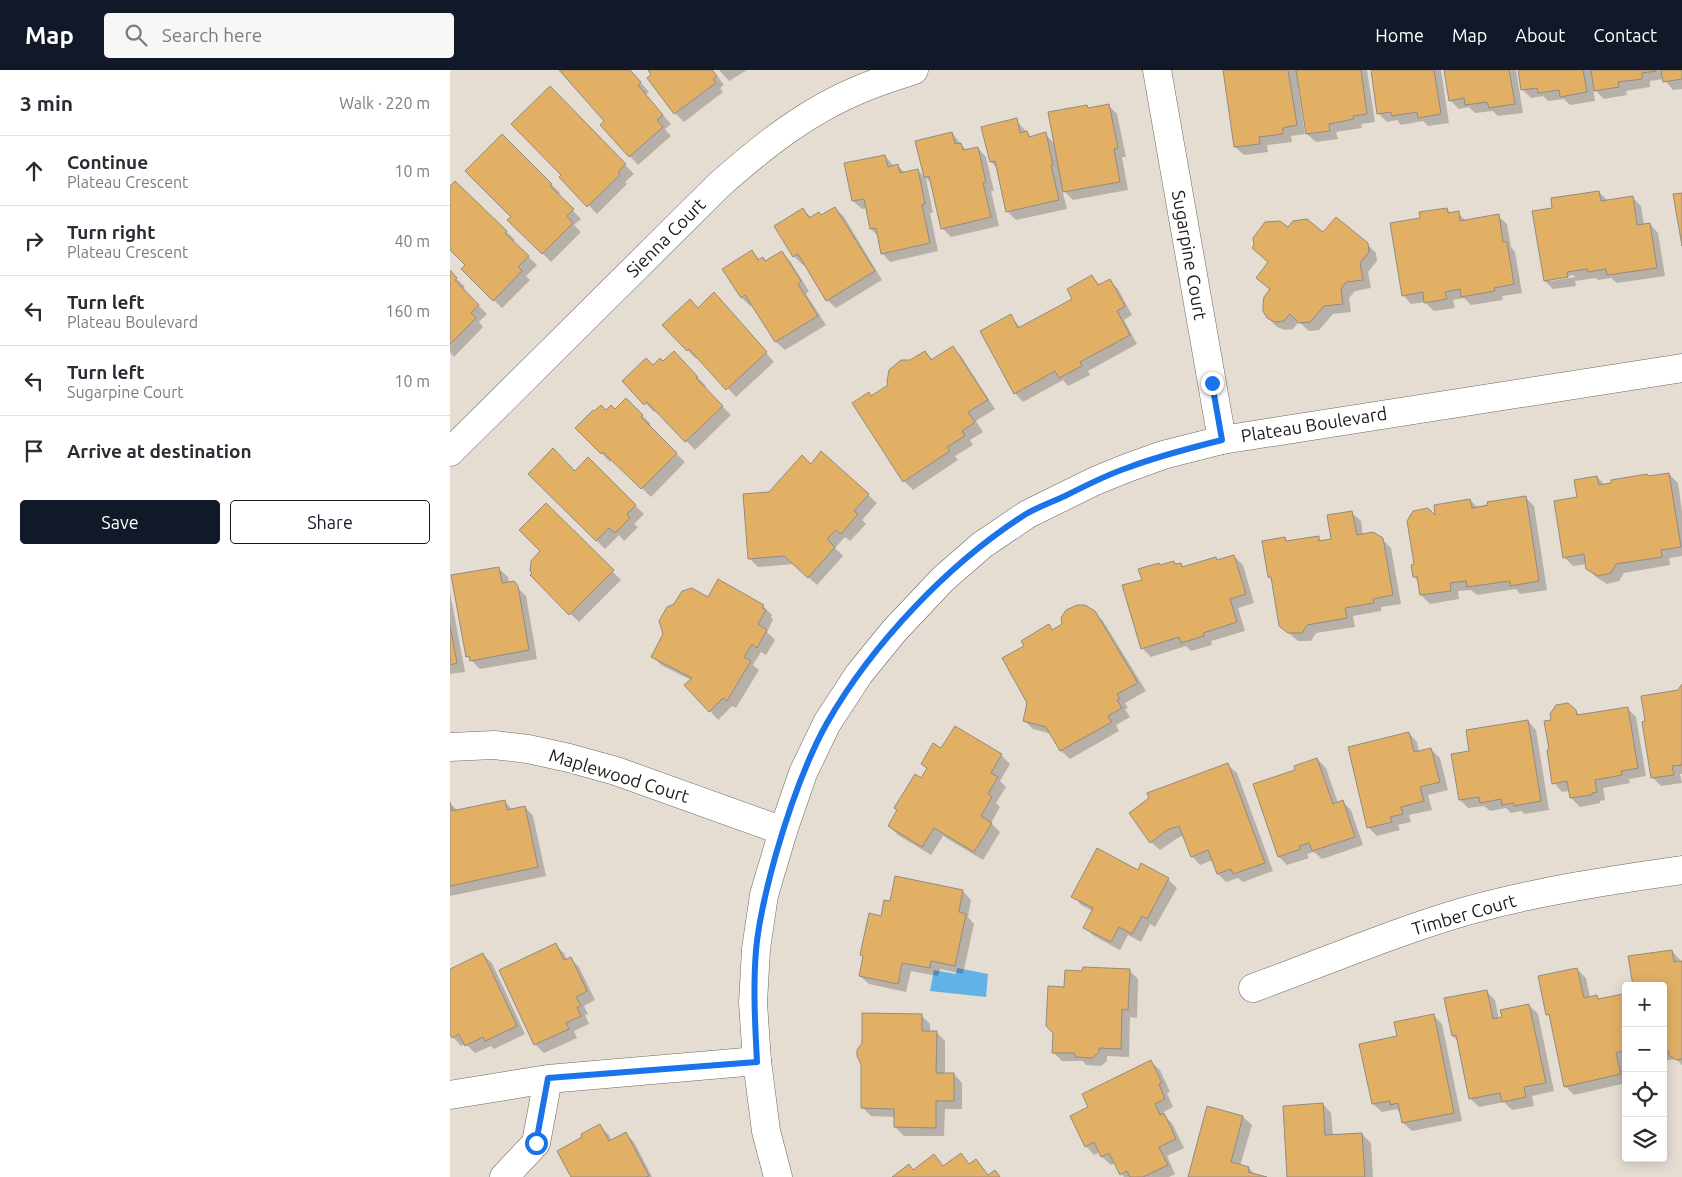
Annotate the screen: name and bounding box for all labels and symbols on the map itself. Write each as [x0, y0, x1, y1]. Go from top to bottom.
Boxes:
street label: Sugarpine Court [1169, 189, 1211, 321]
street label: Sienna Court [622, 194, 709, 281]
route end [1201, 372, 1224, 395]
street label: Plateau Boulevard [1239, 403, 1388, 445]
street label: Maplewood Court [547, 744, 692, 806]
street label: Timber Court [1409, 890, 1518, 938]
route start [525, 1132, 548, 1155]

